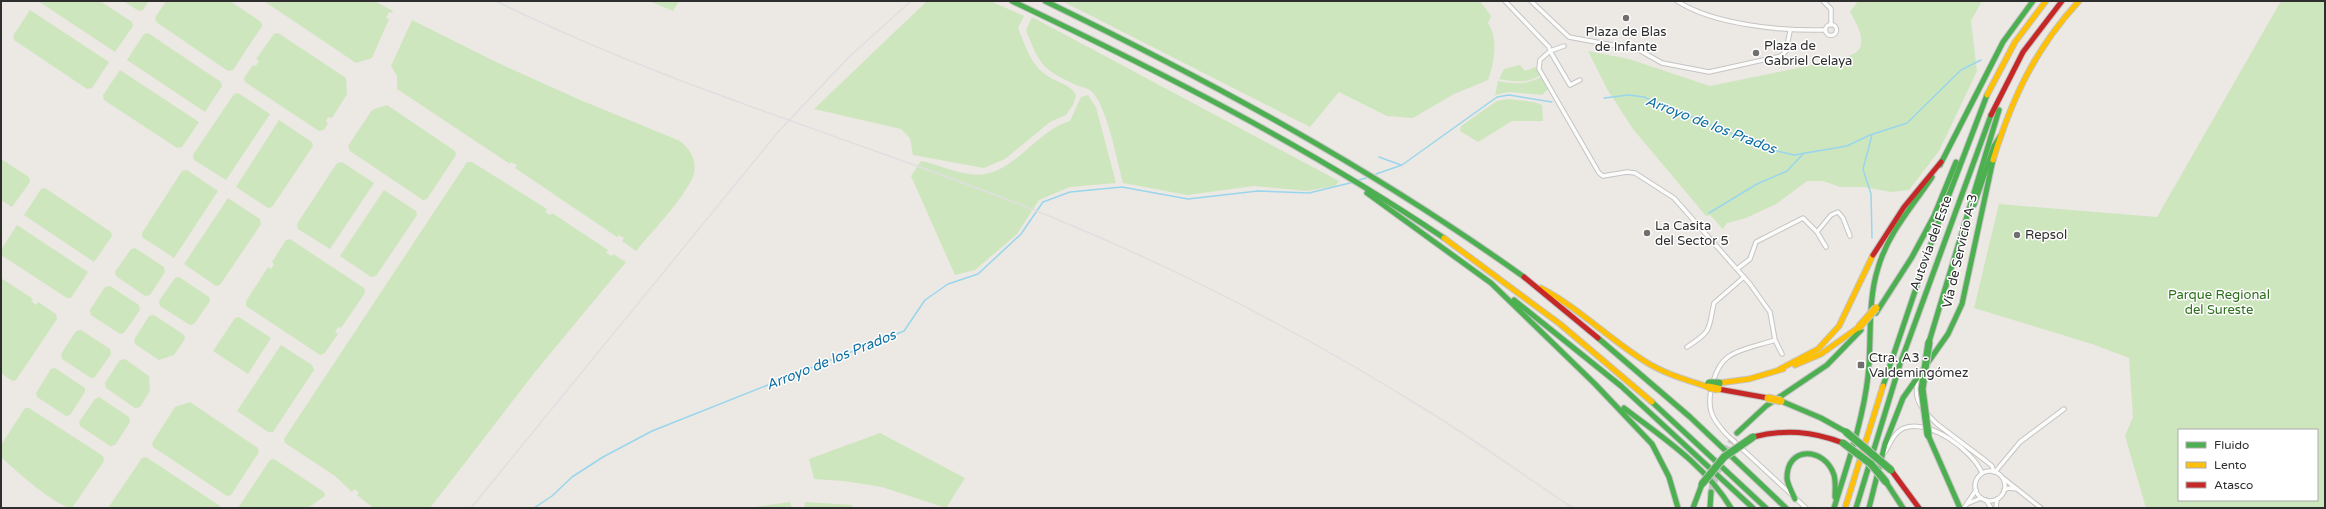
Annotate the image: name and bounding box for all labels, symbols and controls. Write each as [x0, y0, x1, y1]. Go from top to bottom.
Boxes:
marker: Plaza de Blas de Infante [1621, 13, 1631, 23]
place label: Plaza de Blas de Infante [1585, 24, 1667, 55]
place label: Plaza de Gabriel Celaya [1764, 38, 1852, 69]
marker: Plaza de Gabriel Celaya [1751, 48, 1761, 58]
water label: Arroyo de los Prados [1643, 92, 1780, 158]
street label: Vía de Servicio A-3 [1939, 192, 1981, 310]
street label: Autovía del Este [1906, 193, 1956, 293]
place label: La Casita del Sector 5 [1655, 218, 1729, 249]
place label: Repsol [2025, 227, 2067, 243]
marker: La Casita del Sector 5 [1642, 228, 1652, 238]
marker: Repsol [2012, 230, 2022, 240]
park label: Parque Regional del Sureste [2168, 287, 2270, 318]
water label: Arroyo de los Prados [764, 326, 899, 394]
place label: Ctra. A3 - Valdemingómez [1869, 350, 1968, 381]
marker: Ctra. A3 - Valdemingómez [1856, 360, 1866, 370]
legend [2178, 429, 2318, 501]
text: Fluido [2214, 438, 2249, 452]
text: Lento [2214, 458, 2247, 472]
text: Atasco [2214, 478, 2253, 492]

